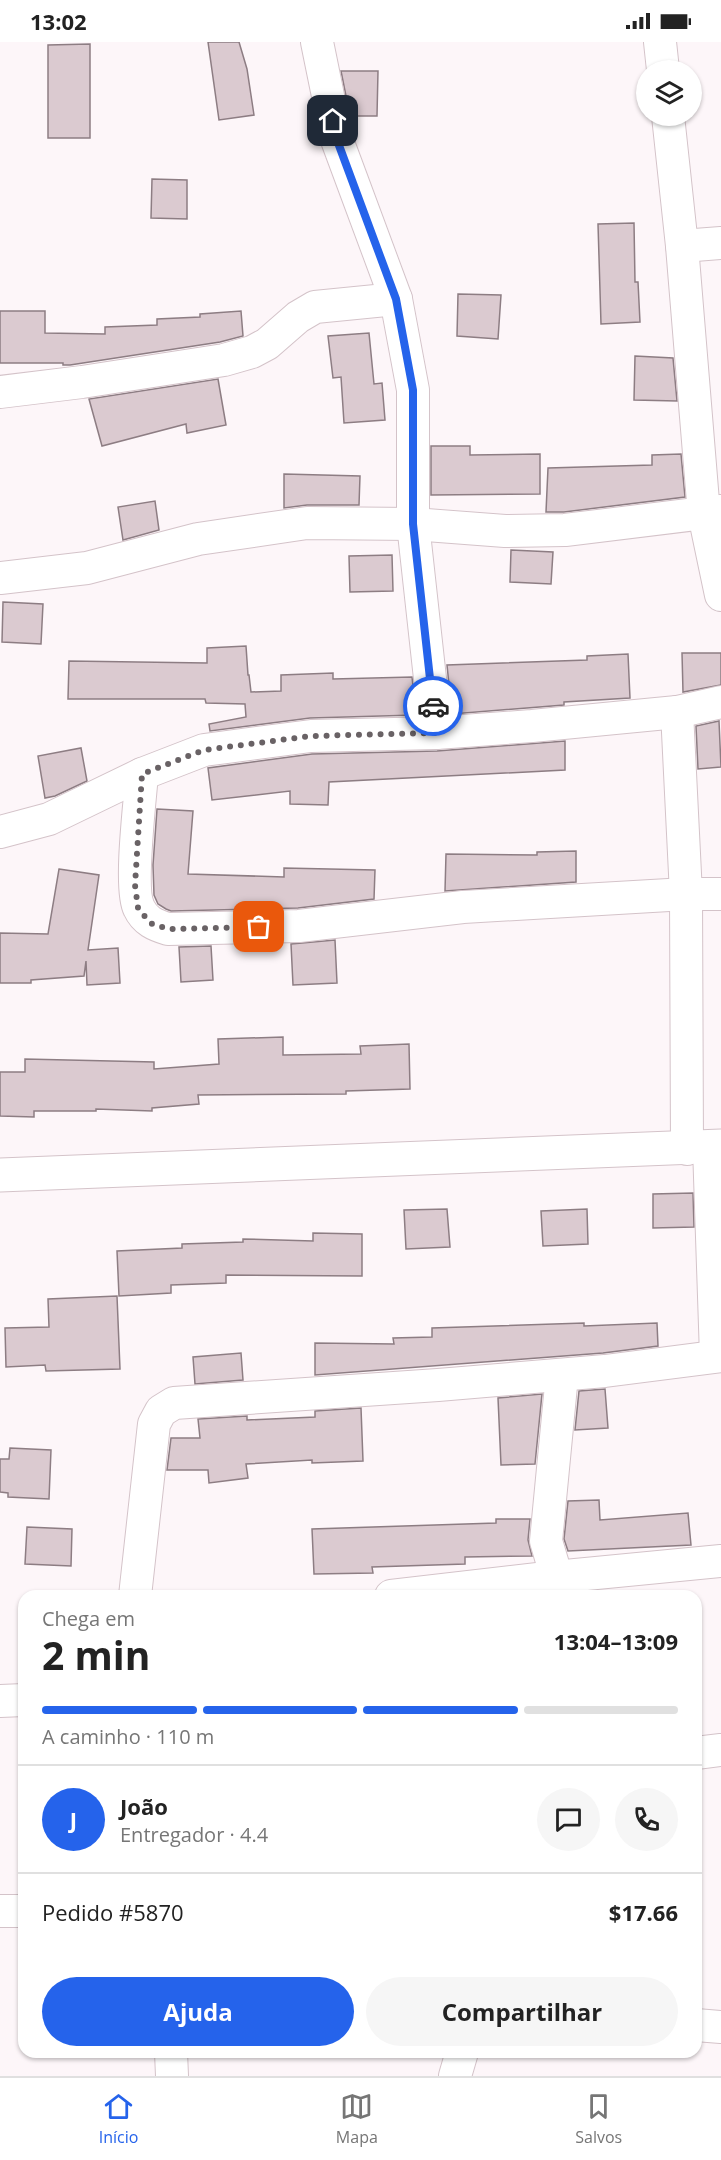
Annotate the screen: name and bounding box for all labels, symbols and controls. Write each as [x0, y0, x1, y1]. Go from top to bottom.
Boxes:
text: 13:02 [30, 6, 87, 36]
map controls [636, 60, 702, 126]
button: layers [636, 60, 702, 126]
pin [307, 95, 358, 146]
icon: home [316, 104, 349, 137]
courier [403, 676, 463, 736]
icon: car [417, 690, 450, 723]
pin [233, 901, 284, 952]
icon: bag [242, 910, 275, 943]
text: Chega em [42, 1605, 135, 1632]
text: 13:04–13:09 [554, 1626, 678, 1656]
text: 2 min [42, 1628, 150, 1681]
text: A caminho · 110 m [42, 1723, 214, 1750]
button: chat [537, 1788, 600, 1851]
button: phone [615, 1788, 678, 1851]
text: João [120, 1791, 168, 1821]
text: J [70, 1804, 77, 1834]
text: Entregador · 4.4 [120, 1821, 268, 1848]
text: Pedido #5870 [42, 1897, 184, 1927]
text: $17.66 [609, 1897, 678, 1927]
button: Ajuda [42, 1977, 354, 2046]
button: Compartilhar [366, 1977, 678, 2046]
tab: Início [99, 2090, 138, 2148]
tab: Mapa [336, 2090, 378, 2148]
tab: Salvos [575, 2090, 622, 2148]

